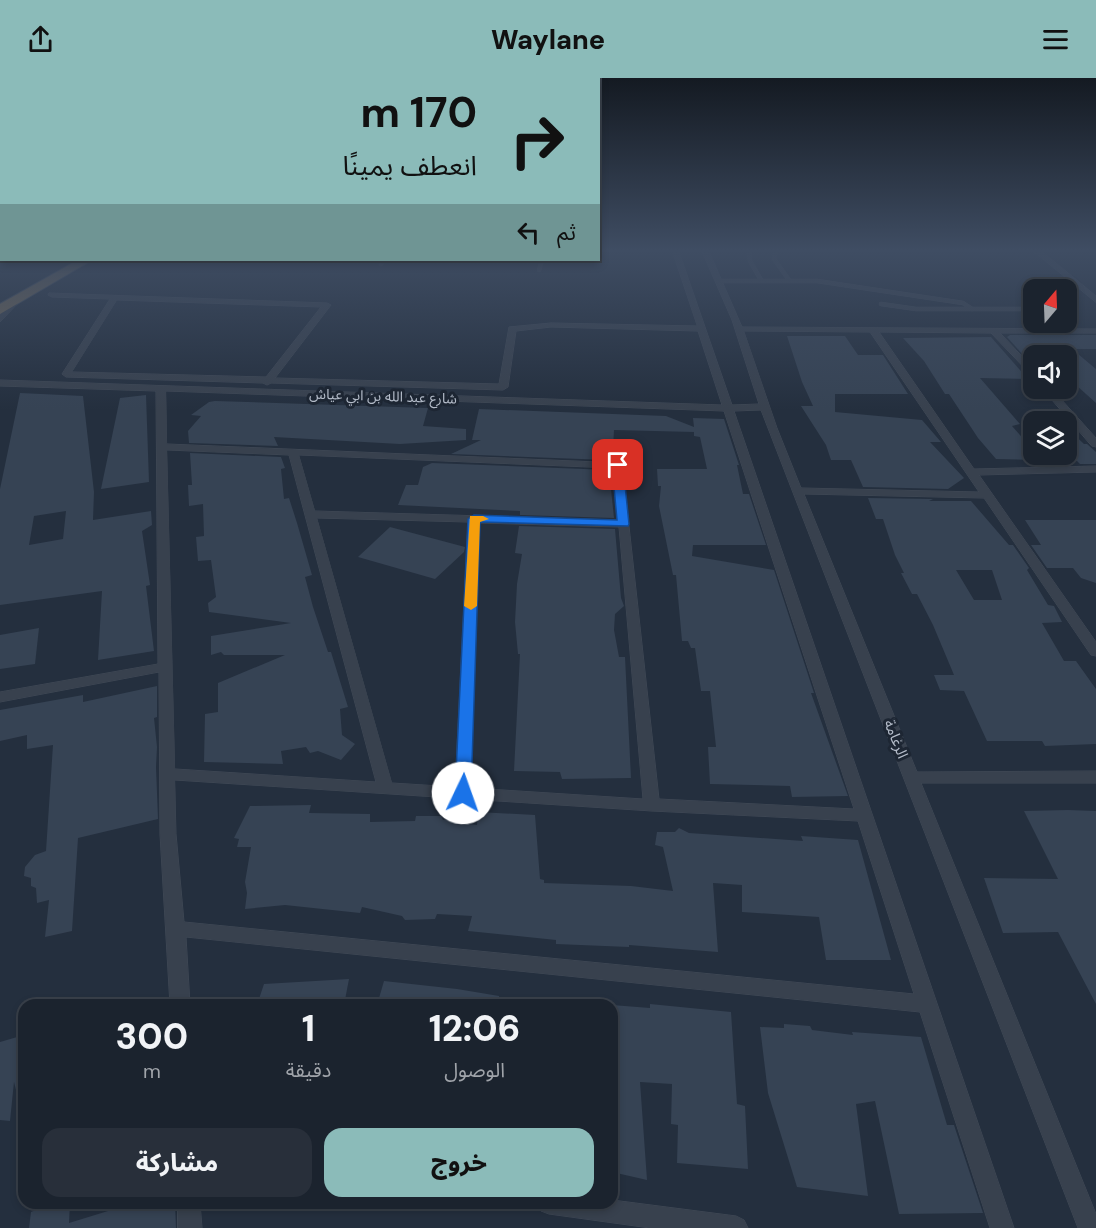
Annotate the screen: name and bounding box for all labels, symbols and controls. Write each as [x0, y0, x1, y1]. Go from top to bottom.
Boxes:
text: Waylane [491, 22, 605, 57]
icon: share [24, 23, 57, 56]
icon: menu [1039, 23, 1072, 56]
text: 170 m [360, 85, 477, 140]
icon: right [498, 102, 576, 180]
text: انعطف يمينًا [342, 148, 477, 183]
icon: left [512, 216, 545, 249]
text: ثم [557, 218, 576, 247]
north arrow [1023, 279, 1077, 333]
map controls [1023, 279, 1077, 465]
button: sound [1023, 345, 1077, 399]
street label: شارع عبد الله بن ابي عياش [309, 384, 457, 410]
button: layers [1023, 411, 1077, 465]
pin [592, 439, 643, 490]
icon: arrive [601, 448, 634, 481]
street label: الرغامة [879, 717, 913, 761]
position arrow [431, 761, 495, 825]
text: 1 [302, 1005, 315, 1052]
text: 12:06 [429, 1005, 520, 1052]
text: 300 [116, 1013, 188, 1060]
text: دقيقة [286, 1057, 331, 1083]
text: الوصول [444, 1057, 505, 1083]
text: m [143, 1058, 161, 1084]
button: مشاركة [42, 1128, 312, 1197]
button: خروج [324, 1128, 594, 1197]

